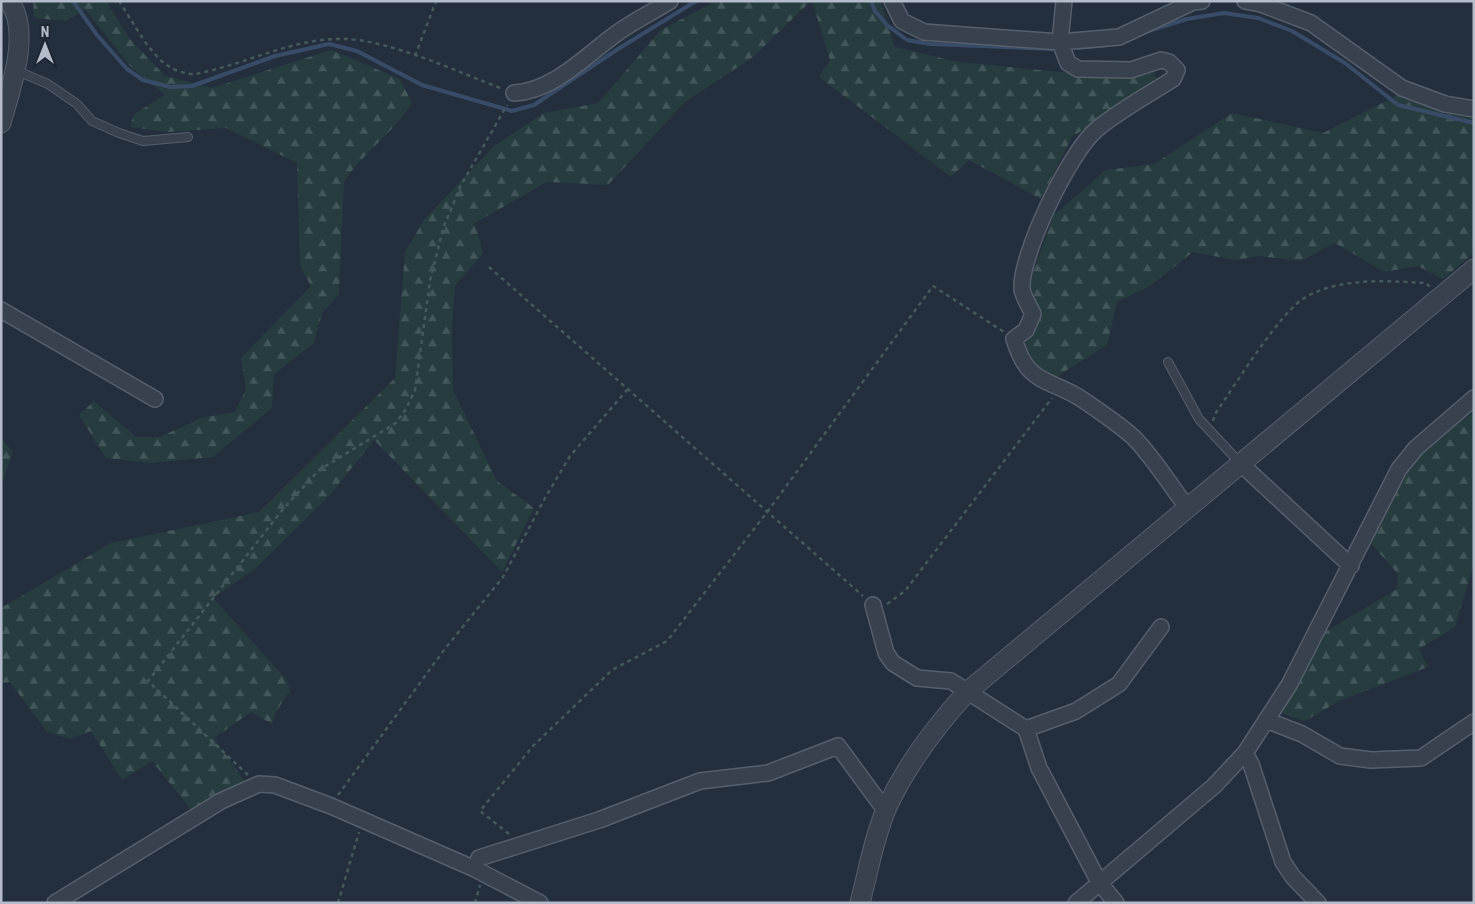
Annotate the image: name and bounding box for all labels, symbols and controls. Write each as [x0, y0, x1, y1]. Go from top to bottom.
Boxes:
north arrow [20, 20, 70, 70]
text: N [41, 24, 49, 40]

